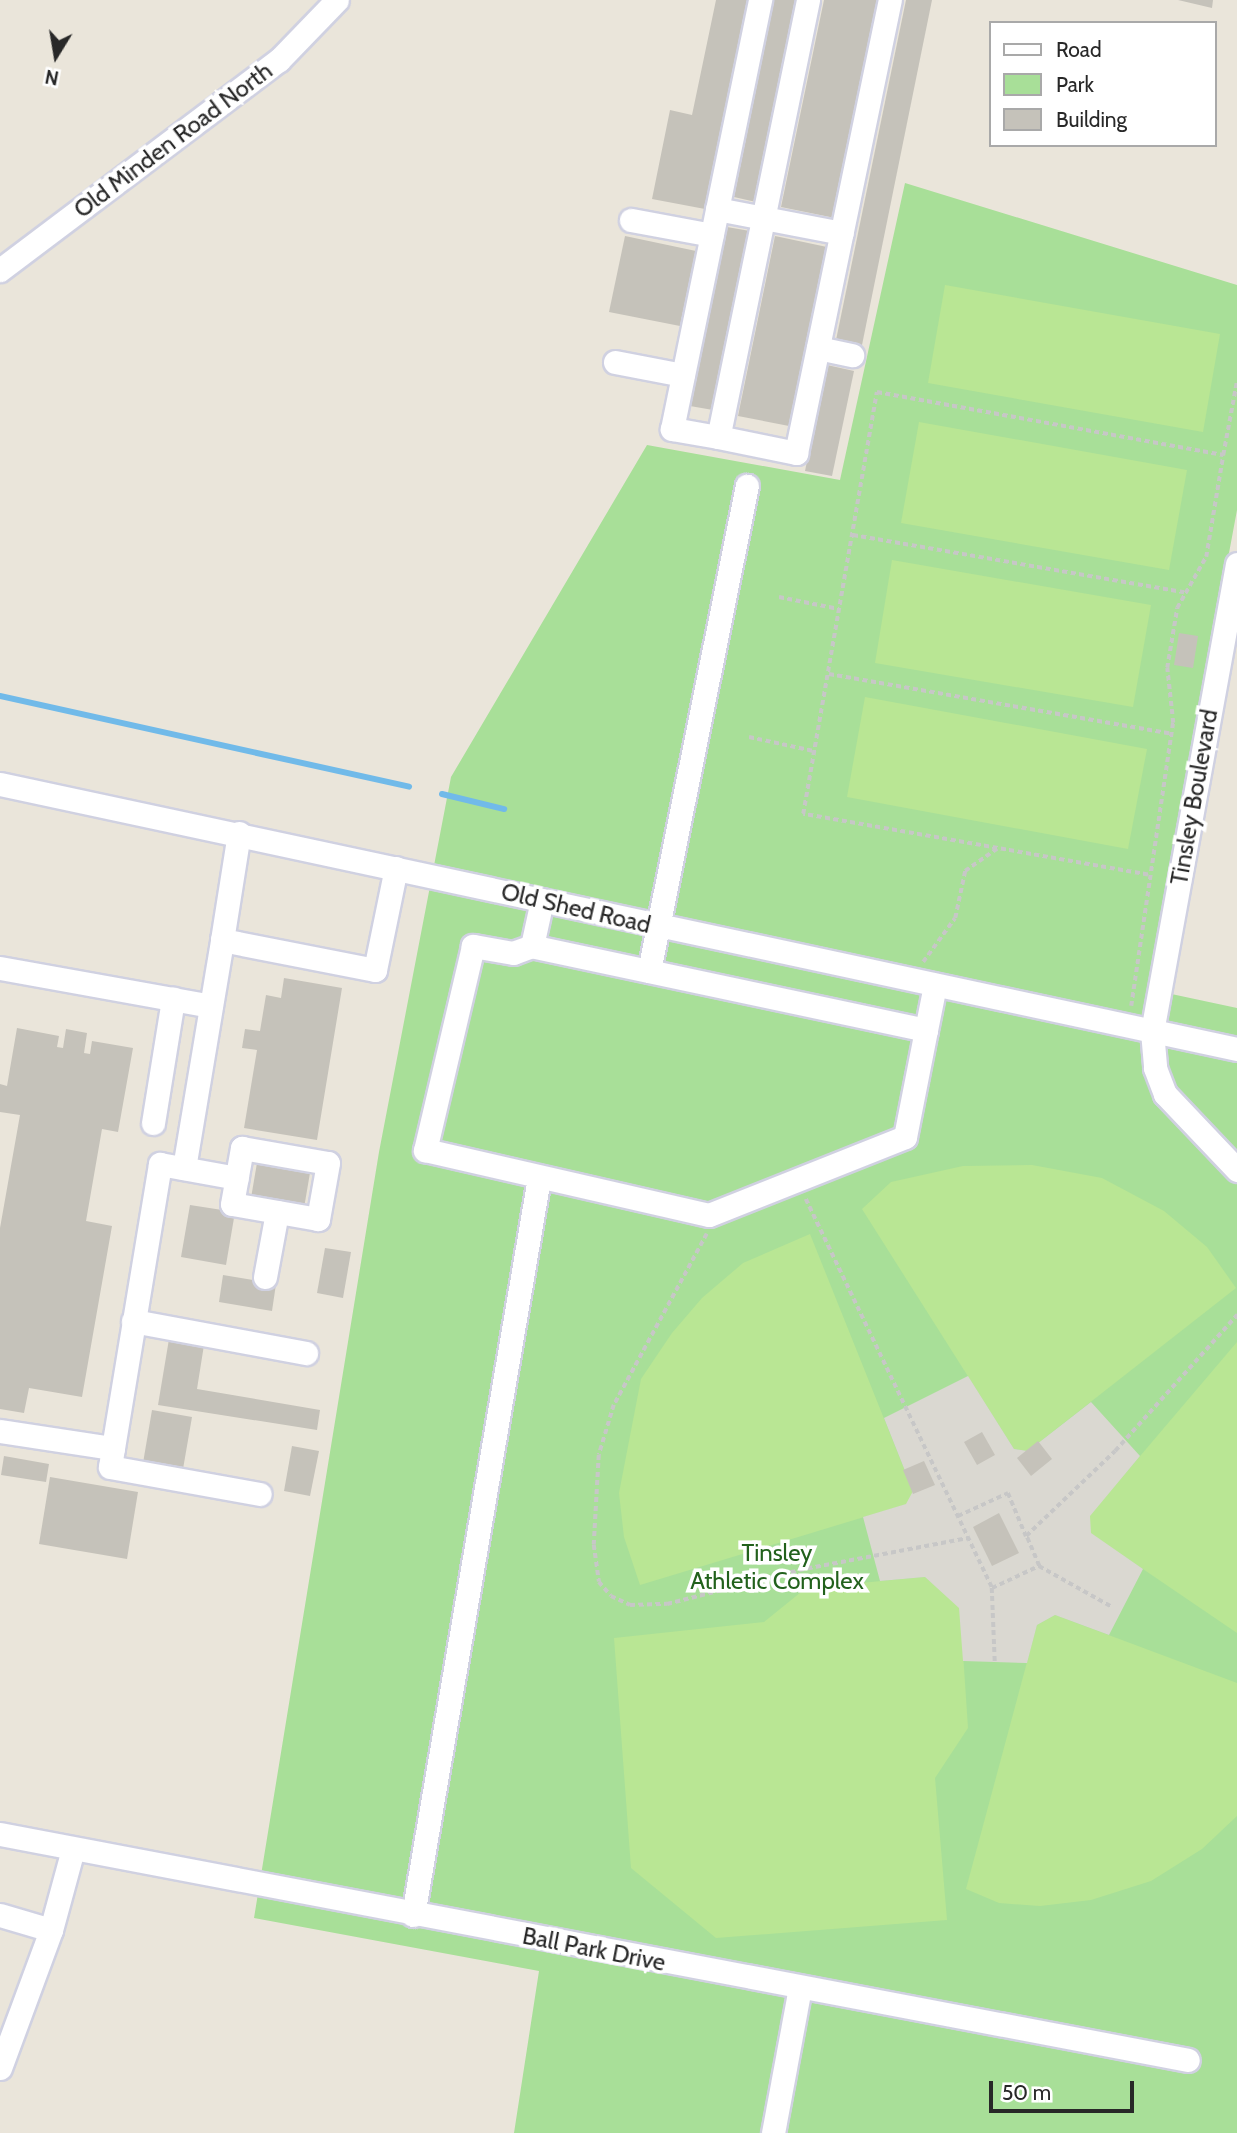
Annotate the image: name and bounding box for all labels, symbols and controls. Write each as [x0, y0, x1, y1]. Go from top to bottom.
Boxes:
north arrow [21, 21, 91, 91]
legend [988, 21, 1216, 147]
text: Road [1056, 37, 1102, 62]
street label: Old Minden Road North [68, 56, 278, 224]
text: N [43, 65, 61, 90]
text: Park [1056, 72, 1094, 97]
text: Building [1056, 107, 1127, 132]
street label: Tinsley Boulevard [1164, 707, 1224, 887]
street label: Old Shed Road [498, 877, 654, 939]
park label: Tinsley Athletic Complex [690, 1539, 864, 1595]
street label: Ball Park Drive [520, 1921, 668, 1977]
scale bar [992, 2066, 1137, 2110]
text: 50 m [1002, 2080, 1051, 2105]

